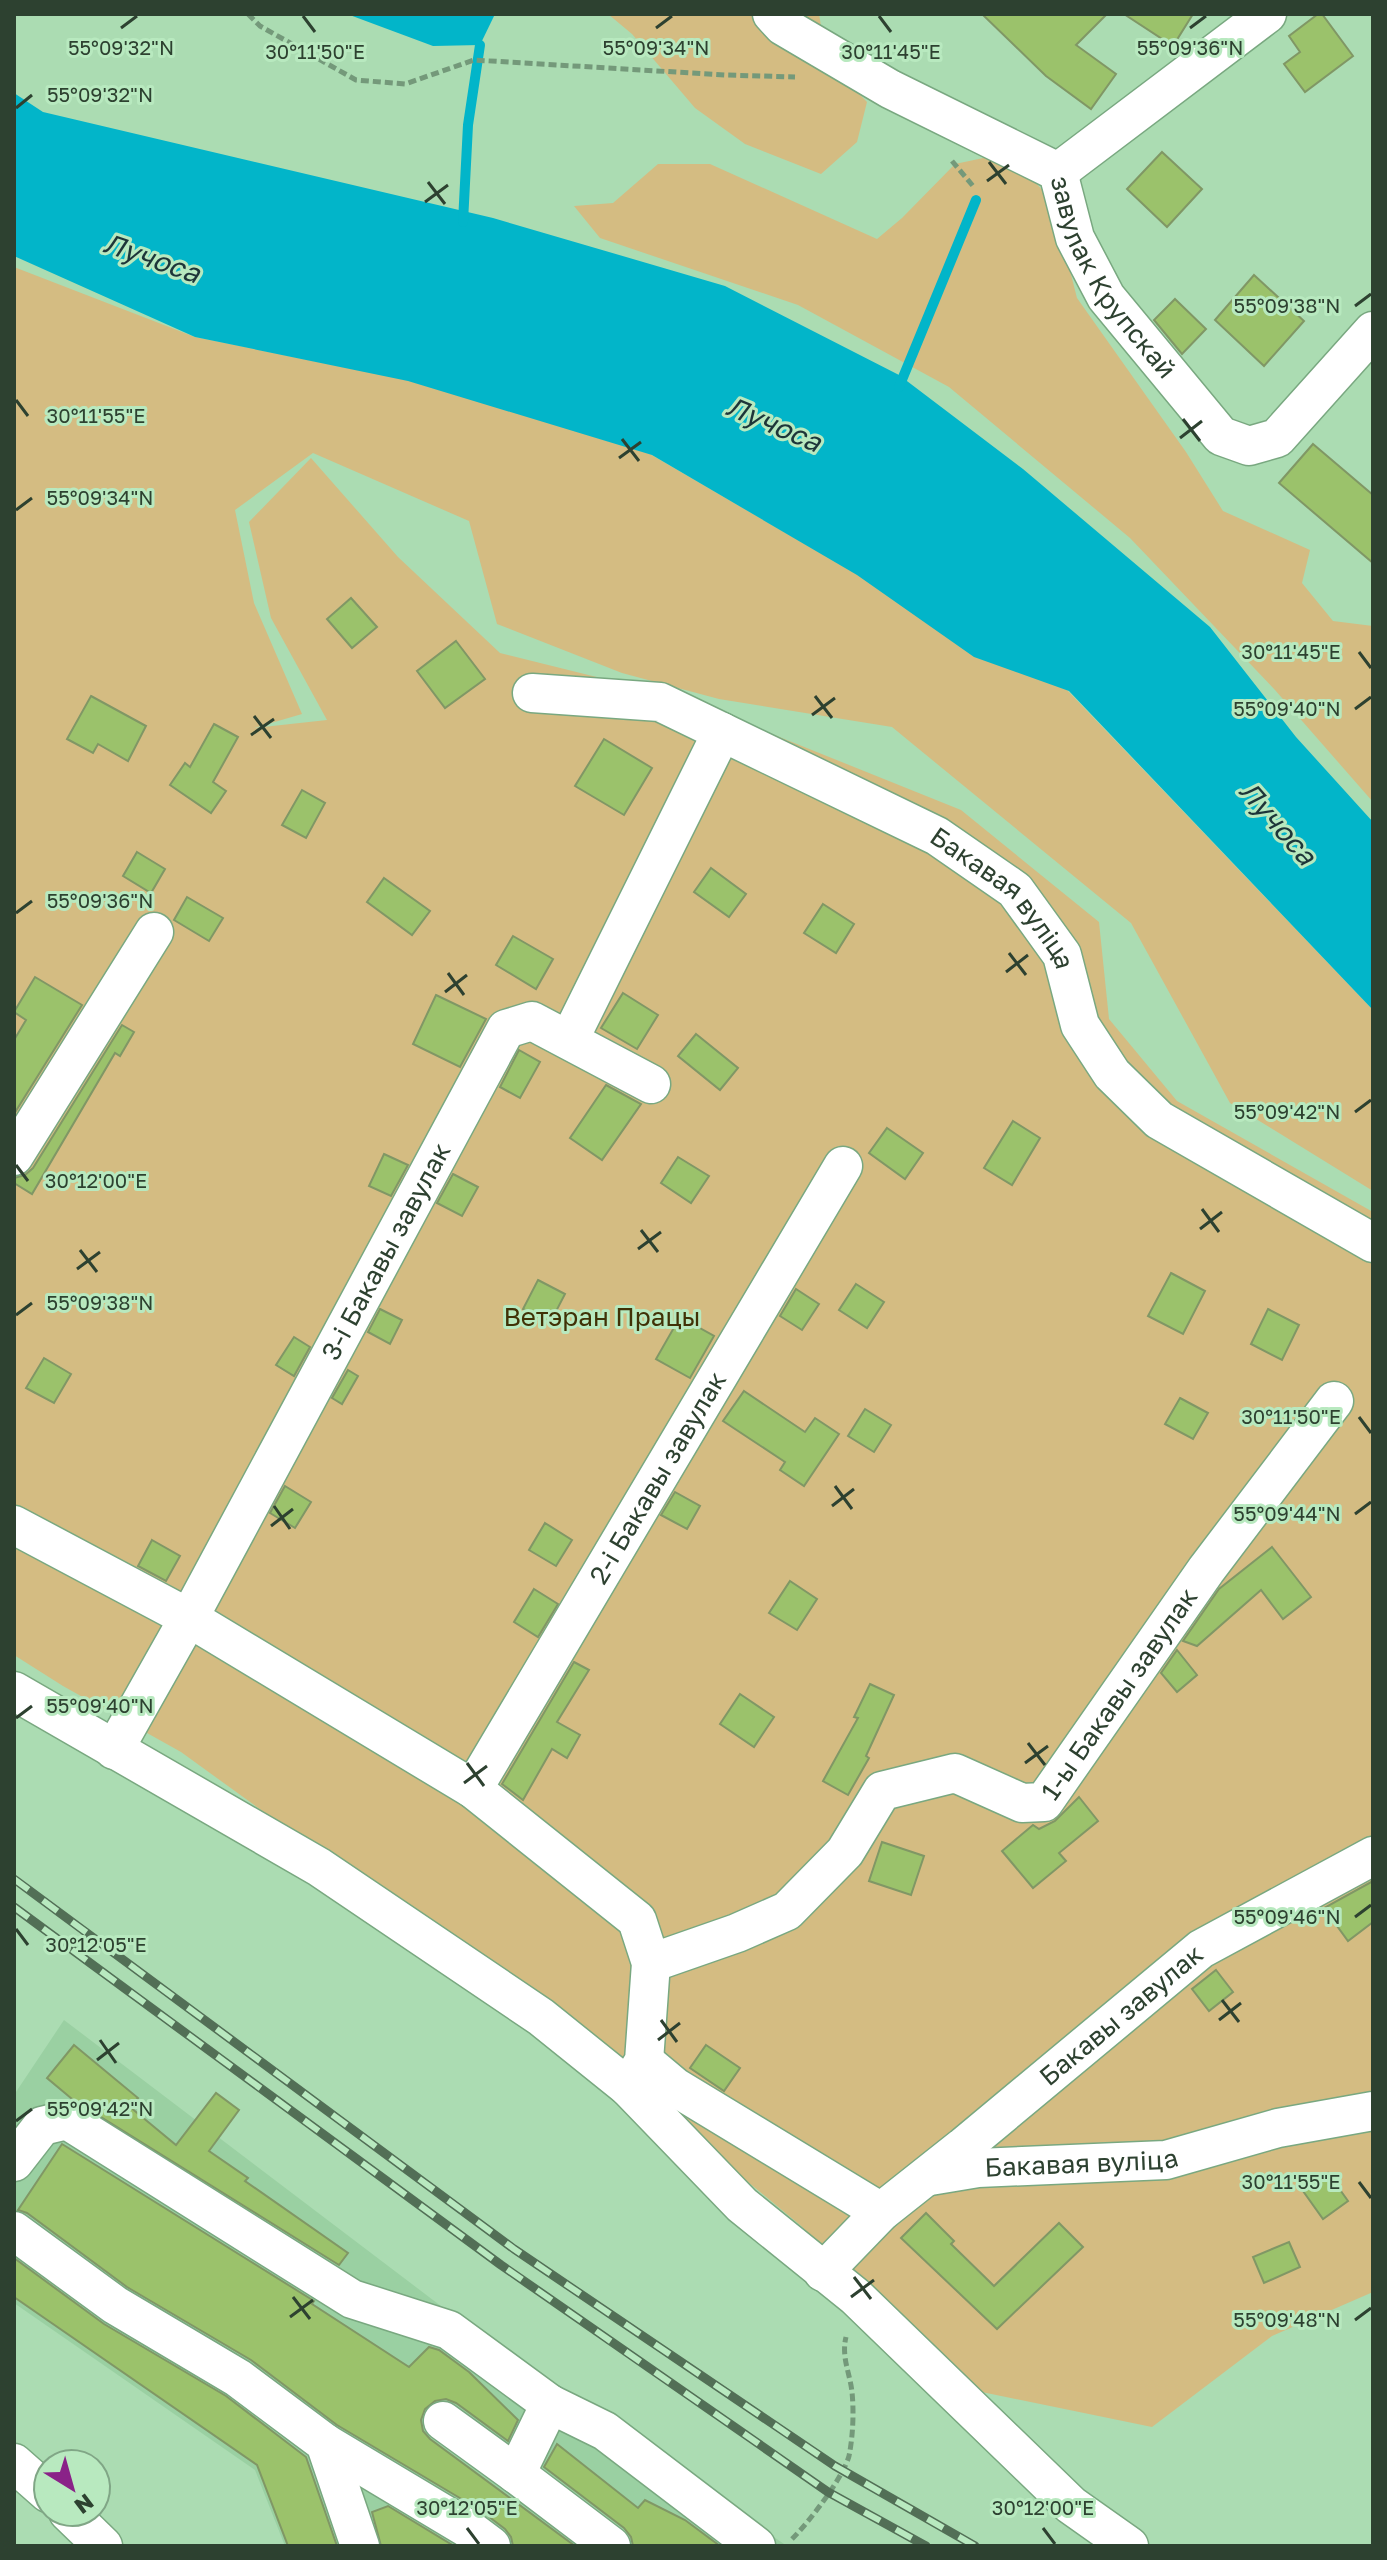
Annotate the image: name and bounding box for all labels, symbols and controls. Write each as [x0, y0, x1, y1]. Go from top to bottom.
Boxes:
text: 55°09'32"N [68, 35, 174, 59]
text: 55°09'34"N [603, 35, 709, 59]
text: 55°09'36"N [1137, 35, 1243, 59]
text: 30°11'50"E [265, 39, 365, 63]
text: 30°11'45"E [841, 39, 941, 63]
text: 55°09'32"N [47, 82, 153, 106]
street label: завулак Крупскай [1045, 172, 1183, 384]
water label: Лучоса [100, 226, 206, 290]
text: 55°09'38"N [1234, 293, 1340, 317]
water label: Лучоса [722, 389, 827, 459]
text: 30°11'55"E [47, 403, 145, 427]
text: 55°09'34"N [47, 485, 153, 509]
text: 30°11'45"E [1241, 639, 1341, 663]
text: 55°09'40"N [1233, 696, 1341, 720]
water label: Лучоса [1233, 774, 1324, 872]
street label: Бакавая вуліца [924, 820, 1081, 972]
text: 55°09'36"N [47, 888, 153, 912]
text: 55°09'42"N [1234, 1099, 1340, 1123]
street label: 3-і Бакавы завулак [315, 1138, 457, 1365]
text: 30°12'00"E [45, 1168, 147, 1192]
text: 55°09'38"N [47, 1290, 153, 1314]
park label: Ветэран Працы [503, 1301, 701, 1332]
street label: 2-і Бакавы завулак [582, 1366, 732, 1589]
text: 30°11'50"E [1241, 1404, 1341, 1428]
text: 55°09'44"N [1233, 1501, 1341, 1525]
street label: 1-ы Бакавы завулак [1034, 1582, 1204, 1806]
text: 55°09'40"N [46, 1693, 154, 1717]
text: 55°09'46"N [1233, 1904, 1341, 1928]
text: 30°12'05"E [45, 1932, 147, 1956]
street label: Бакавы завулак [1033, 1938, 1209, 2092]
text: 55°09'42"N [47, 2096, 153, 2120]
street label: Бакавая вуліца [984, 2141, 1182, 2183]
text: 30°11'55"E [1242, 2169, 1340, 2193]
text: 55°09'48"N [1233, 2307, 1341, 2331]
north arrow [32, 2448, 112, 2528]
text: N [70, 2489, 99, 2520]
text: 30°12'05"E [416, 2495, 518, 2519]
text: 30°12'00"E [992, 2495, 1094, 2519]

